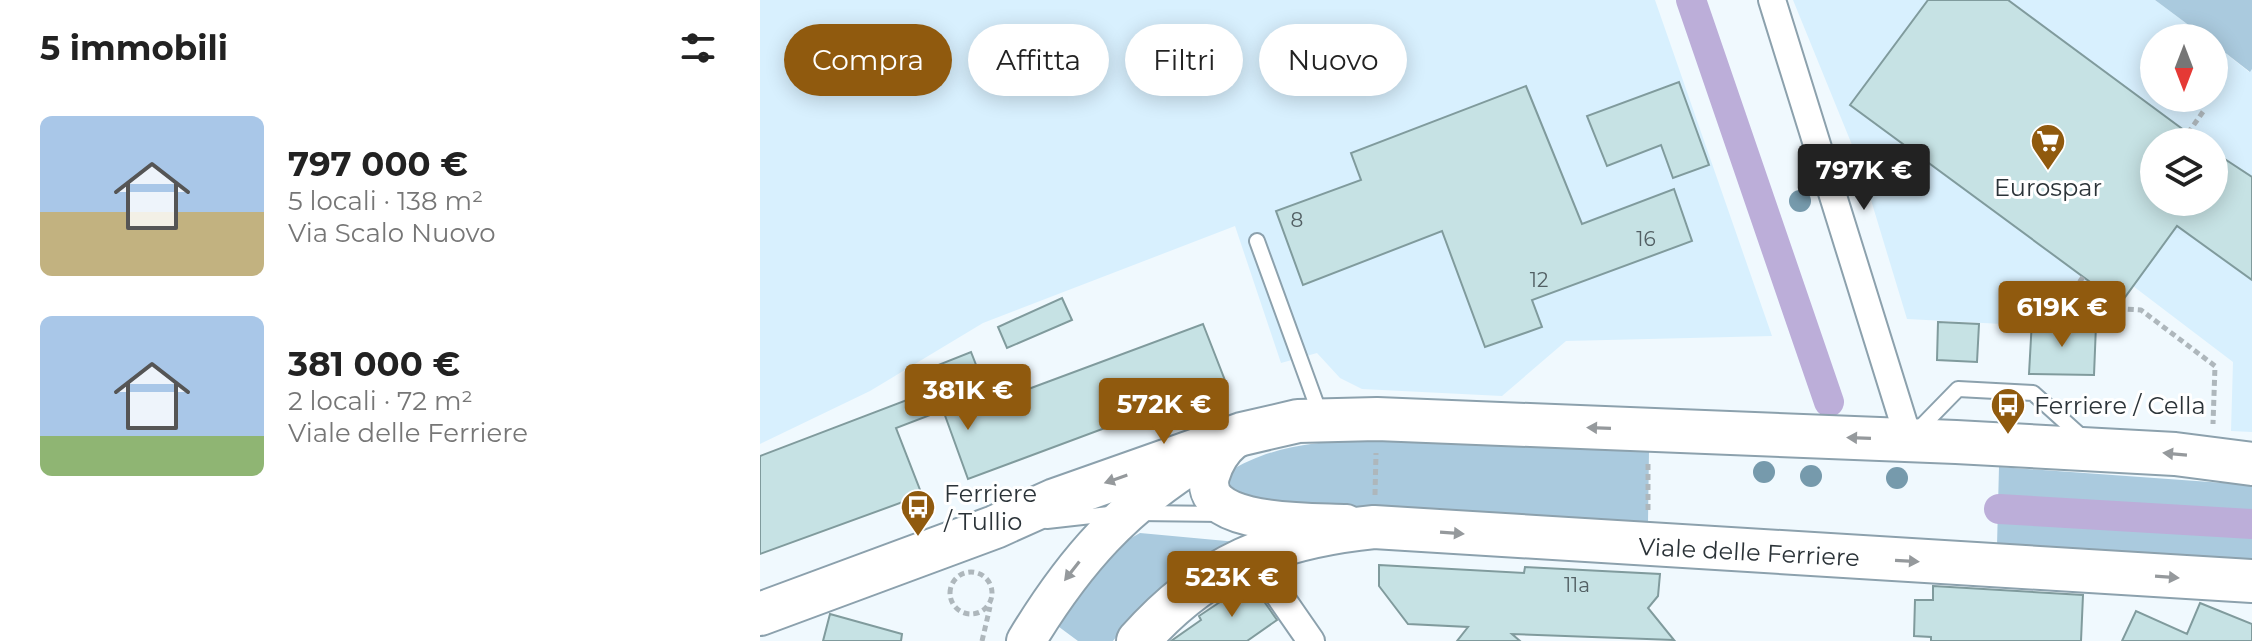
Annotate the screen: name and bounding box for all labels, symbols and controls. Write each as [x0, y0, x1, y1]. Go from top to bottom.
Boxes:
chip: Compra [784, 24, 952, 96]
chip: Affitta [968, 24, 1109, 96]
chip: Filtri [1125, 24, 1243, 96]
chip: Nuovo [1259, 24, 1407, 96]
north arrow [2140, 24, 2228, 112]
map controls [2140, 24, 2228, 216]
icon: filters [676, 26, 720, 70]
text: 5 immobili [40, 27, 228, 69]
supermarket icon: Eurospar [2029, 122, 2067, 172]
button: layers [2140, 128, 2228, 216]
text: 797 000 € [288, 143, 468, 185]
pin: 797K € [1799, 144, 1929, 212]
icon: home [104, 148, 200, 244]
text: 797K € [1816, 154, 1912, 186]
place label: Eurospar [1994, 173, 2102, 202]
text: 5 locali · 138 m² [288, 185, 483, 217]
house number: 8 [1291, 208, 1303, 232]
text: Via Scalo Nuovo [288, 217, 495, 249]
house number: 16 [1636, 227, 1656, 251]
house number: 12 [1530, 268, 1548, 292]
pin: 619K € [1997, 281, 2127, 349]
text: 619K € [2016, 291, 2108, 323]
text: 381 000 € [288, 343, 460, 385]
icon: home [104, 348, 200, 444]
pin: 381K € [903, 364, 1033, 432]
text: 381K € [923, 374, 1013, 406]
pin: 572K € [1099, 378, 1229, 446]
text: 2 locali · 72 m² [288, 385, 473, 417]
bus stop icon: Ferriere / Cella [1989, 386, 2027, 436]
text: 572K € [1117, 388, 1211, 420]
place label: Ferriere / Cella [2034, 391, 2206, 420]
text: Viale delle Ferriere [288, 417, 528, 449]
one-way arrow [1586, 421, 1611, 434]
one-way arrow [1846, 431, 1871, 444]
one-way arrow [2162, 448, 2187, 461]
one-way arrow [1103, 473, 1127, 485]
place label: Ferriere / Tullio [943, 479, 1037, 536]
bus stop icon: Ferriere / Tullio [899, 488, 937, 538]
one-way arrow [1440, 527, 1465, 540]
street label: Viale delle Ferriere [1638, 532, 1860, 572]
pin: 523K € [1167, 551, 1297, 619]
one-way arrow [1895, 555, 1920, 568]
one-way arrow [1065, 561, 1081, 581]
text: 523K € [1185, 561, 1279, 593]
one-way arrow [2155, 571, 2180, 584]
house number: 11a [1564, 573, 1590, 597]

